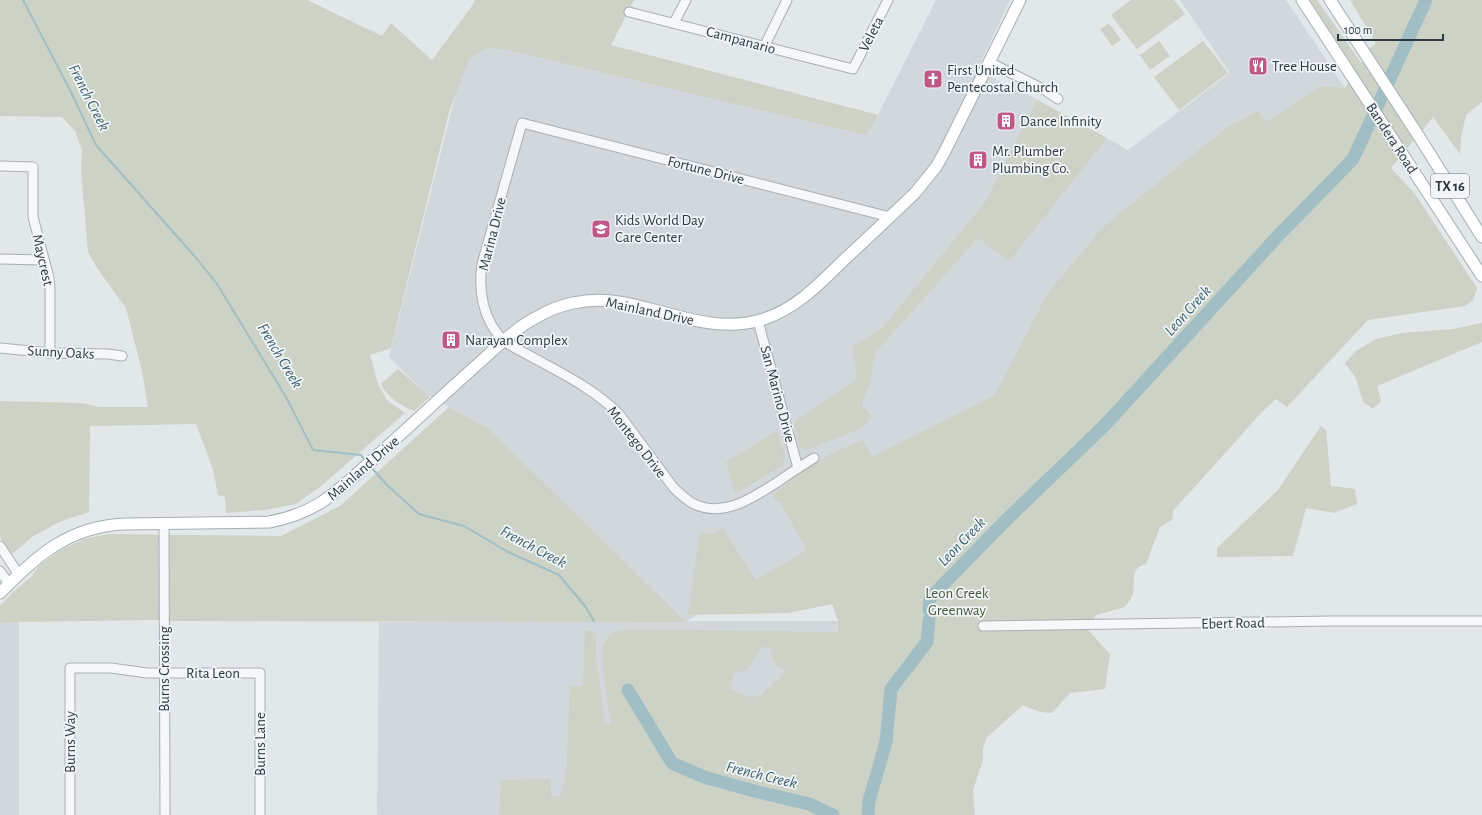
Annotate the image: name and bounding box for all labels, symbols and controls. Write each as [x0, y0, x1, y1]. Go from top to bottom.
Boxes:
street label: Veleta [856, 14, 887, 54]
scale bar [1338, 16, 1443, 42]
street label: Campanario [704, 24, 777, 57]
text: 100 m [1344, 24, 1372, 36]
restaurant icon: Tree House [1247, 55, 1269, 77]
place label: Tree House [1272, 59, 1337, 74]
water label: French Creek [66, 62, 113, 133]
place label: First United Pentecostal Church [947, 63, 1058, 95]
church icon: First United Pentecostal Church [922, 68, 944, 90]
street label: Bandera Road [1363, 100, 1420, 177]
building icon: Dance Infinity [995, 110, 1017, 132]
place label: Dance Infinity [1020, 114, 1102, 129]
place label: Mr. Plumber Plumbing Co. [992, 144, 1069, 176]
building icon: Mr. Plumber Plumbing Co. [967, 149, 989, 171]
street label: Fortune Drive [666, 154, 746, 187]
road number: TX 16 [1431, 174, 1469, 198]
street label: Marina Drive [476, 196, 509, 272]
place label: Kids World Day Care Center [615, 213, 705, 245]
school or university icon: Kids World Day Care Center [590, 218, 612, 240]
street label: Maycrest [29, 233, 56, 288]
water label: Leon Creek [1161, 283, 1214, 339]
street label: Mainland Drive [604, 295, 695, 328]
water label: French Creek [255, 320, 306, 391]
building icon: Narayan Complex [440, 329, 462, 351]
place label: Narayan Complex [465, 333, 568, 348]
street label: Sunny Oaks [27, 343, 95, 362]
street label: San Marino Drive [757, 344, 798, 444]
street label: Montego Drive [604, 404, 669, 481]
street label: Mainland Drive [325, 433, 402, 503]
water label: Leon Creek [935, 514, 989, 569]
water label: French Creek [498, 523, 569, 571]
park label: Leon Creek Greenway [925, 586, 989, 618]
street label: Ebert Road [1201, 615, 1265, 632]
street label: Burns Crossing [157, 625, 172, 712]
street label: Rita Leon [186, 666, 240, 681]
street label: Burns Way [63, 710, 78, 773]
street label: Burns Lane [253, 712, 268, 776]
water label: French Creek [725, 758, 799, 792]

